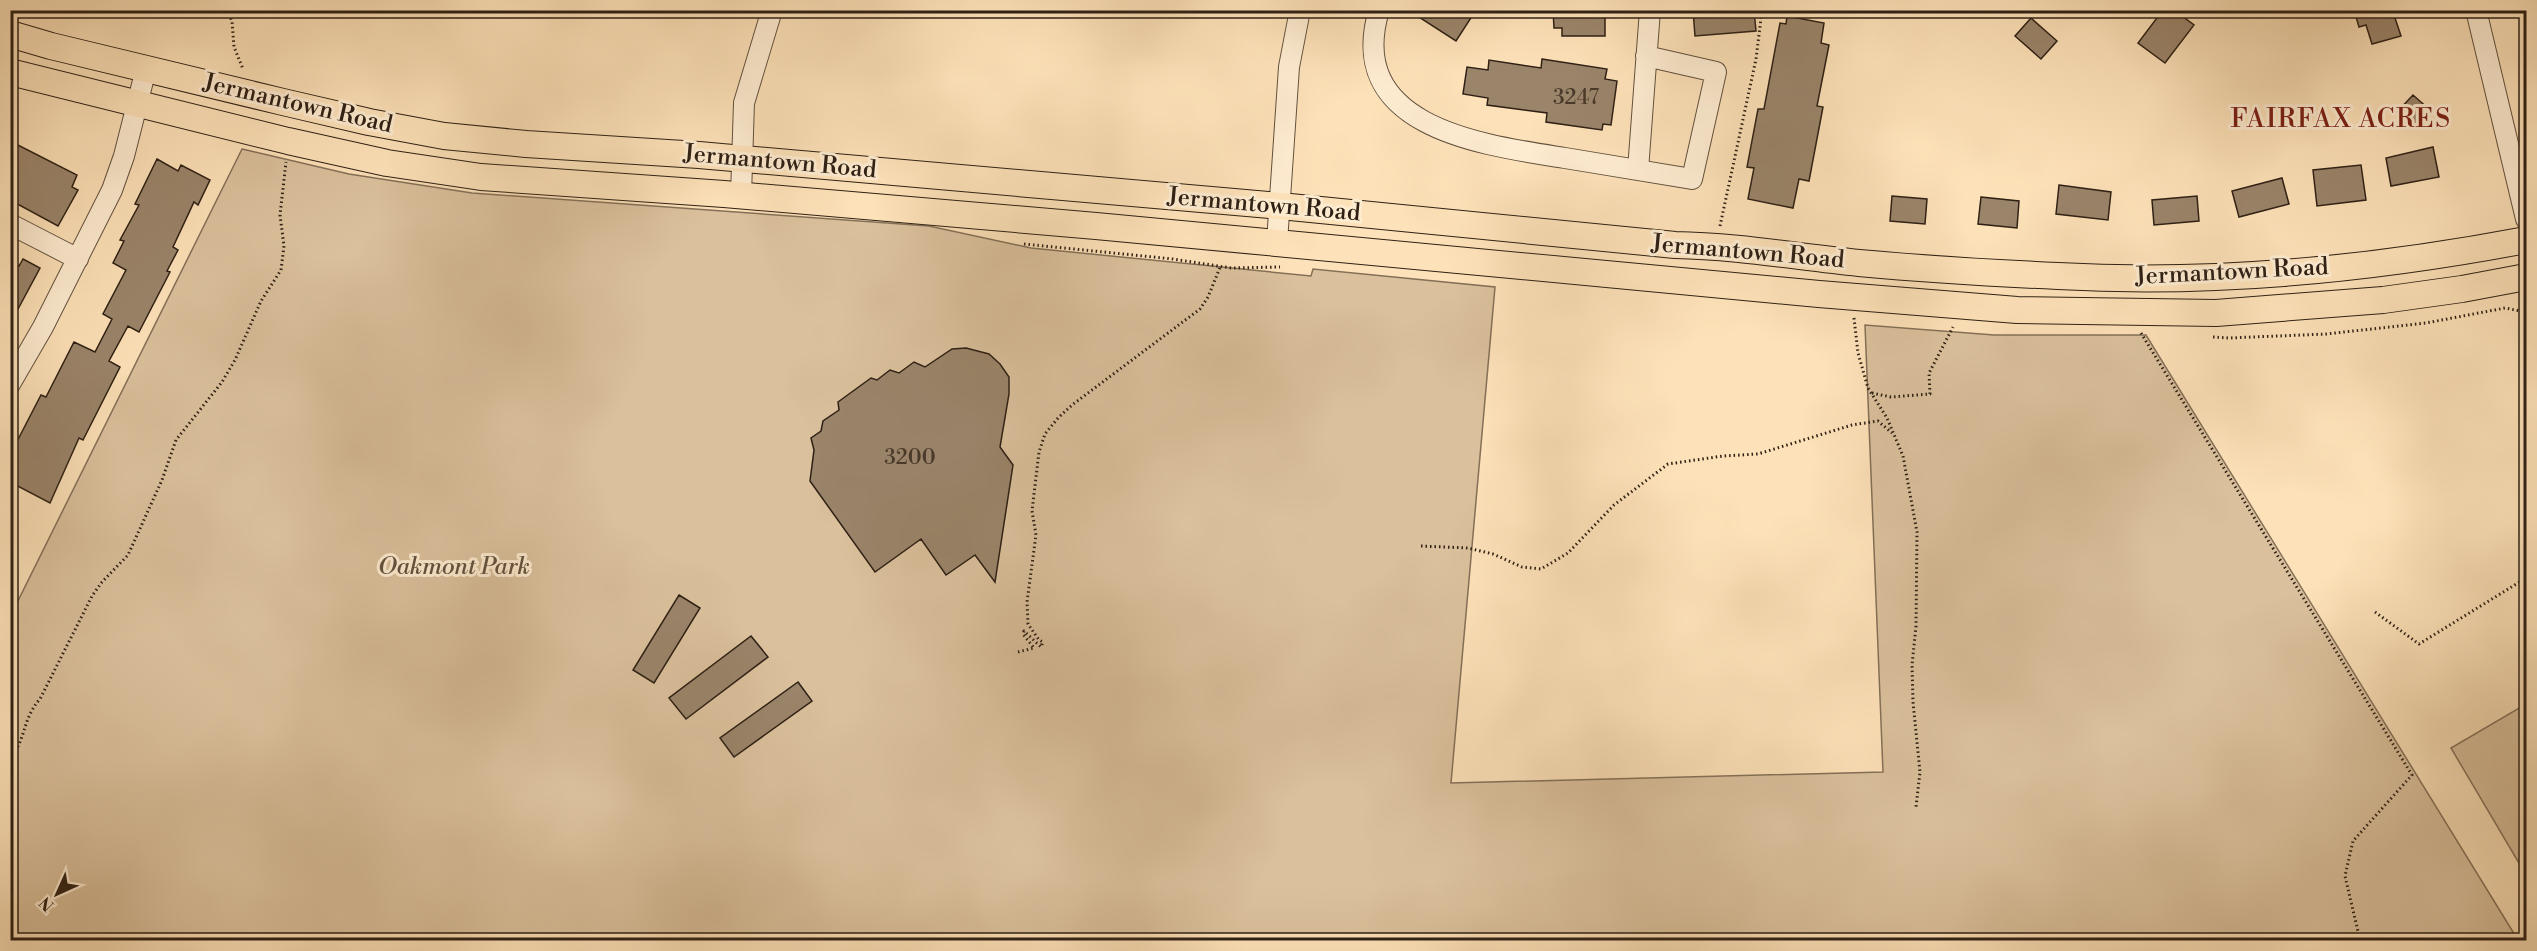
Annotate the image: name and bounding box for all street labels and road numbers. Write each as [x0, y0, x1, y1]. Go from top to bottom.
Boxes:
street label: Jermantown Road [199, 67, 396, 140]
street label: Jermantown Road [681, 139, 878, 185]
street label: Jermantown Road [1165, 182, 1362, 228]
street label: Jermantown Road [1649, 229, 1846, 275]
street label: Jermantown Road [2134, 252, 2330, 292]

